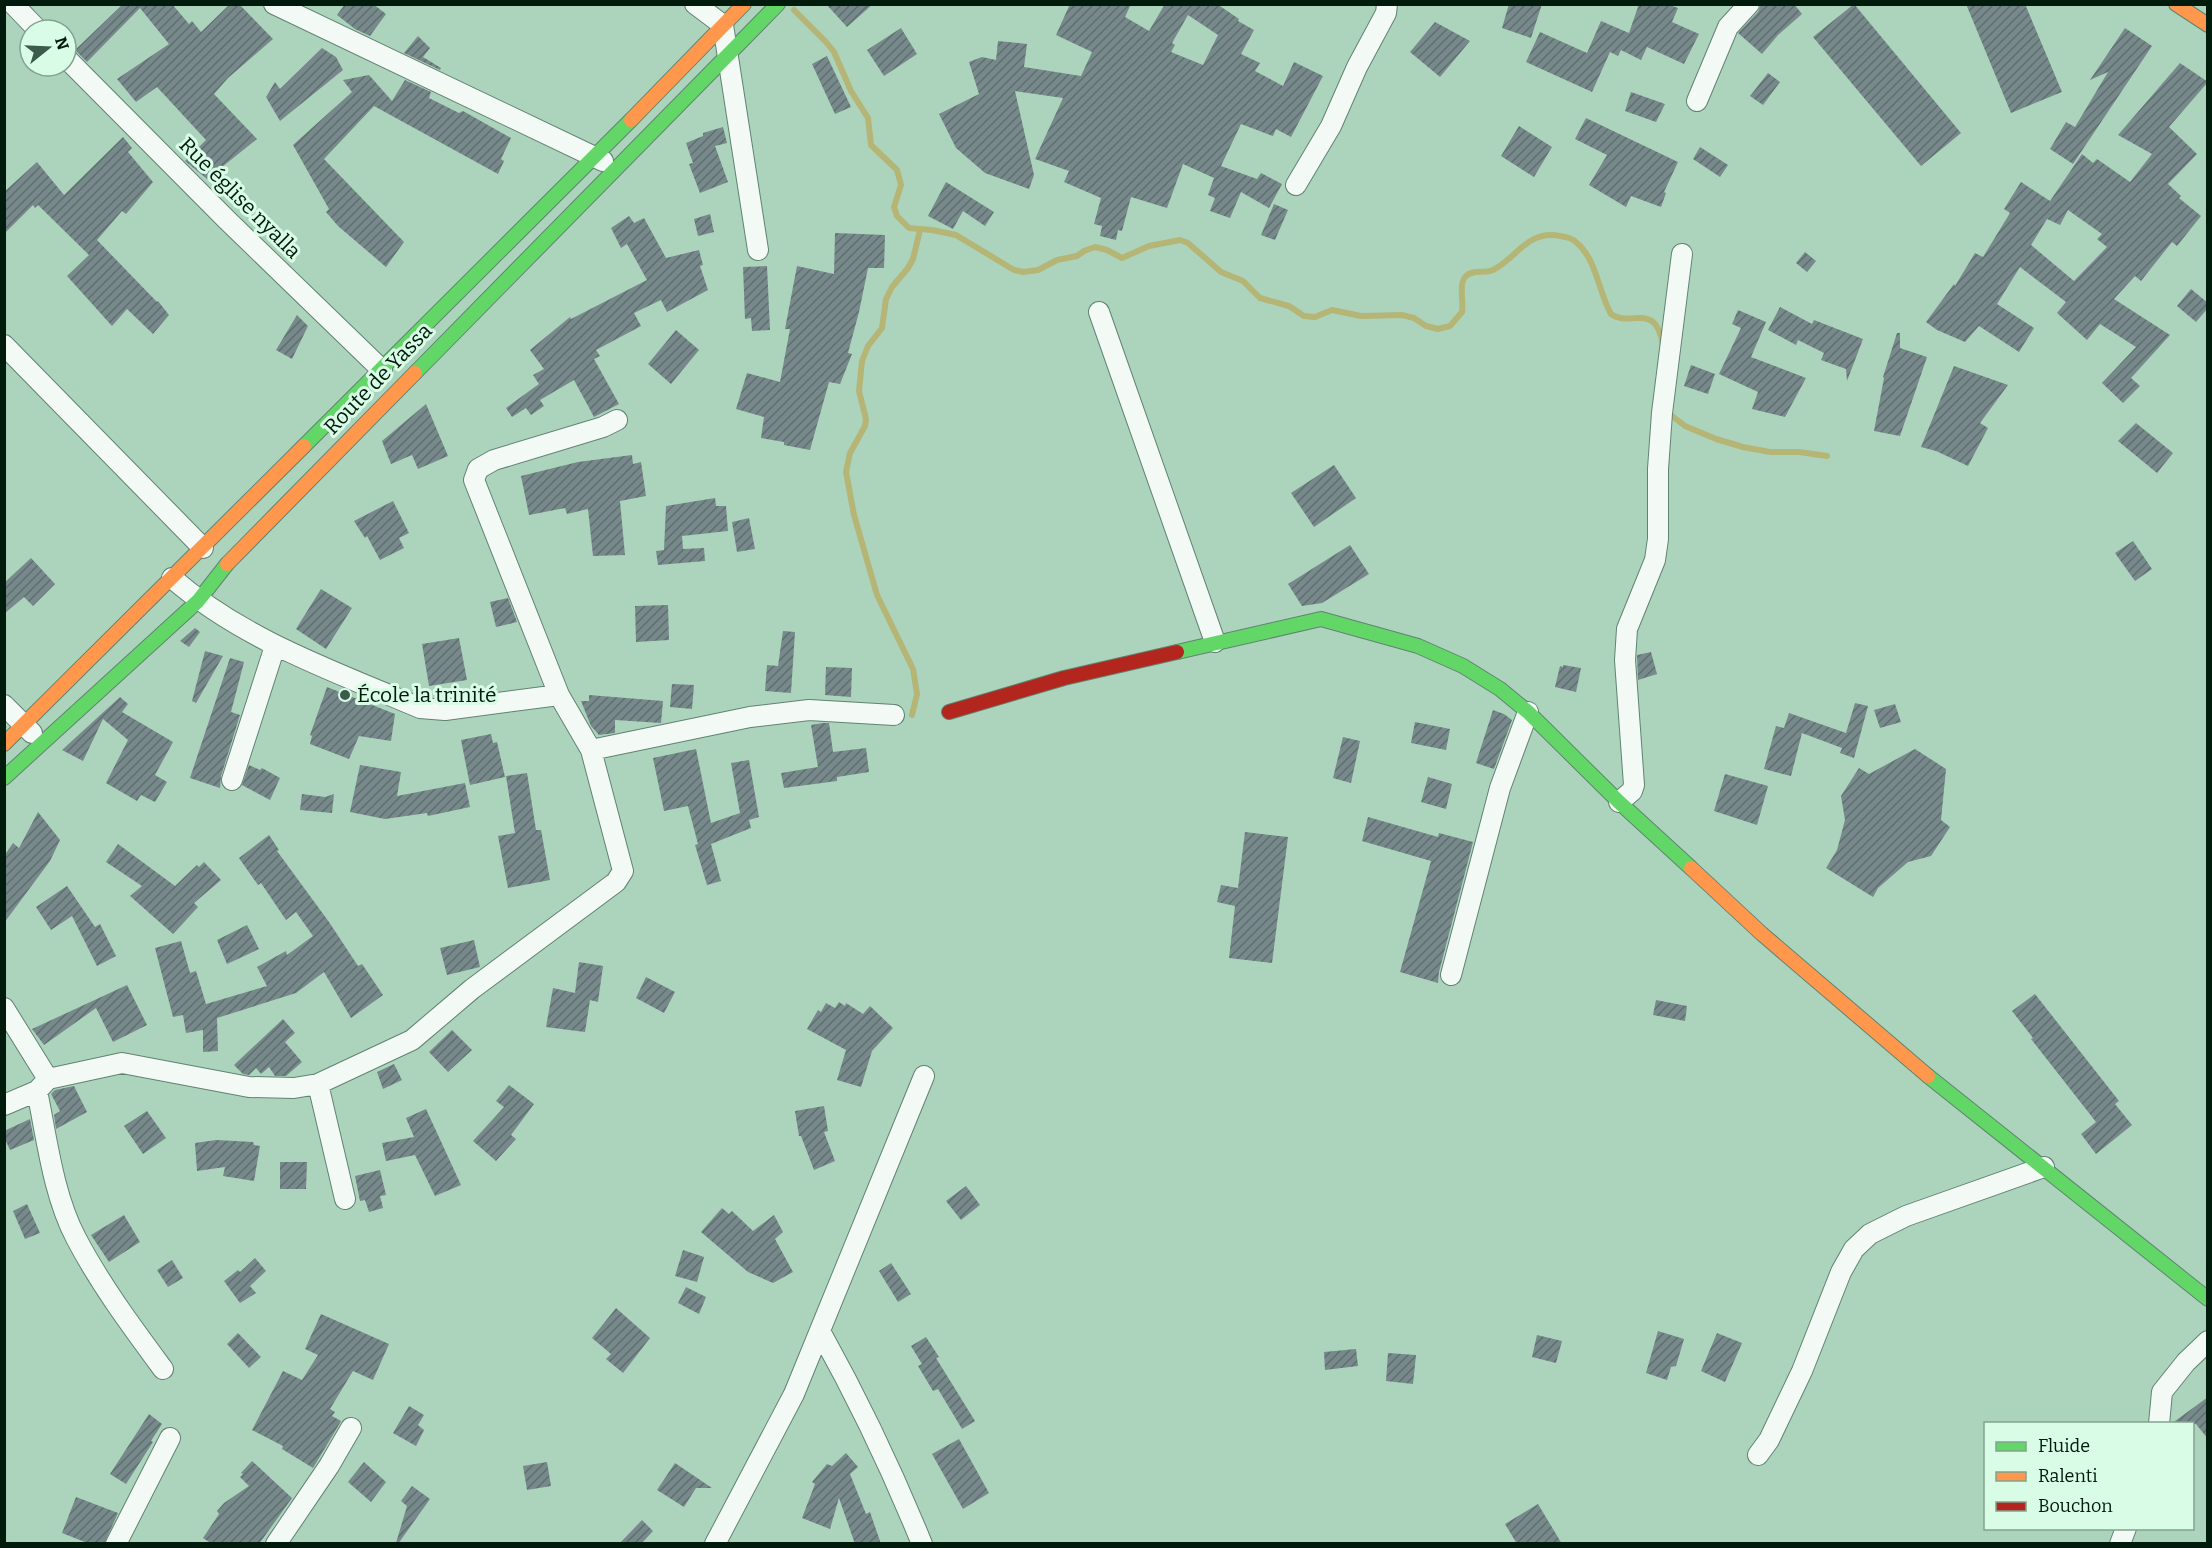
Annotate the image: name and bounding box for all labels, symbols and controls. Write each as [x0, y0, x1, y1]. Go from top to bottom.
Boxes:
north arrow [18, 18, 78, 78]
text: N [51, 35, 73, 52]
street label: Rue église nyalla [174, 132, 307, 265]
street label: Route de Yassa [319, 318, 438, 440]
place label: École la trinité [357, 682, 497, 708]
marker: École la trinité [338, 688, 352, 702]
legend [1984, 1422, 2194, 1530]
text: Fluide [2038, 1435, 2090, 1457]
text: Ralenti [2038, 1465, 2098, 1487]
text: Bouchon [2038, 1495, 2113, 1517]

